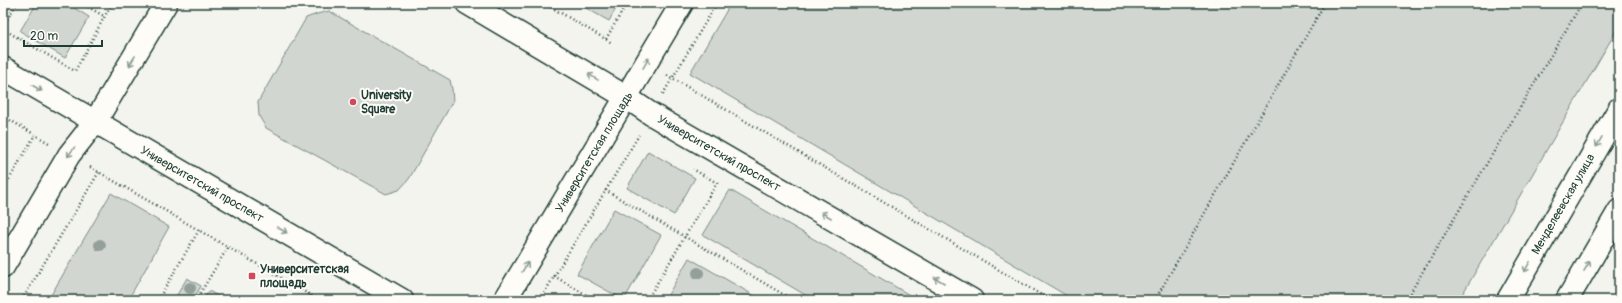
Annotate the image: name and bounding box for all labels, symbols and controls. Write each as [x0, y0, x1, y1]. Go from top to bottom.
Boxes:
scale bar [24, 22, 102, 48]
text: 20 m [30, 29, 59, 44]
one-way arrow [127, 54, 135, 66]
one-way arrow [643, 58, 651, 70]
one-way arrow [587, 73, 599, 81]
one-way arrow [31, 84, 43, 92]
place label: University Square [361, 88, 412, 117]
street label: Университетская площадь [552, 89, 636, 215]
marker: University Square [348, 97, 358, 107]
street label: Университетский проспект [654, 112, 783, 195]
one-way arrow [1595, 136, 1603, 148]
street label: Университетский проспект [137, 143, 266, 226]
one-way arrow [67, 147, 75, 158]
street label: Менделеевская улица [1529, 151, 1599, 257]
one-way arrow [820, 211, 832, 219]
one-way arrow [276, 227, 288, 235]
one-way arrow [1583, 260, 1591, 272]
one-way arrow [522, 261, 530, 273]
one-way arrow [1523, 261, 1531, 273]
place label: Университетская площадь [260, 262, 349, 291]
marker: Университетская площадь [247, 271, 257, 281]
one-way arrow [933, 276, 945, 284]

